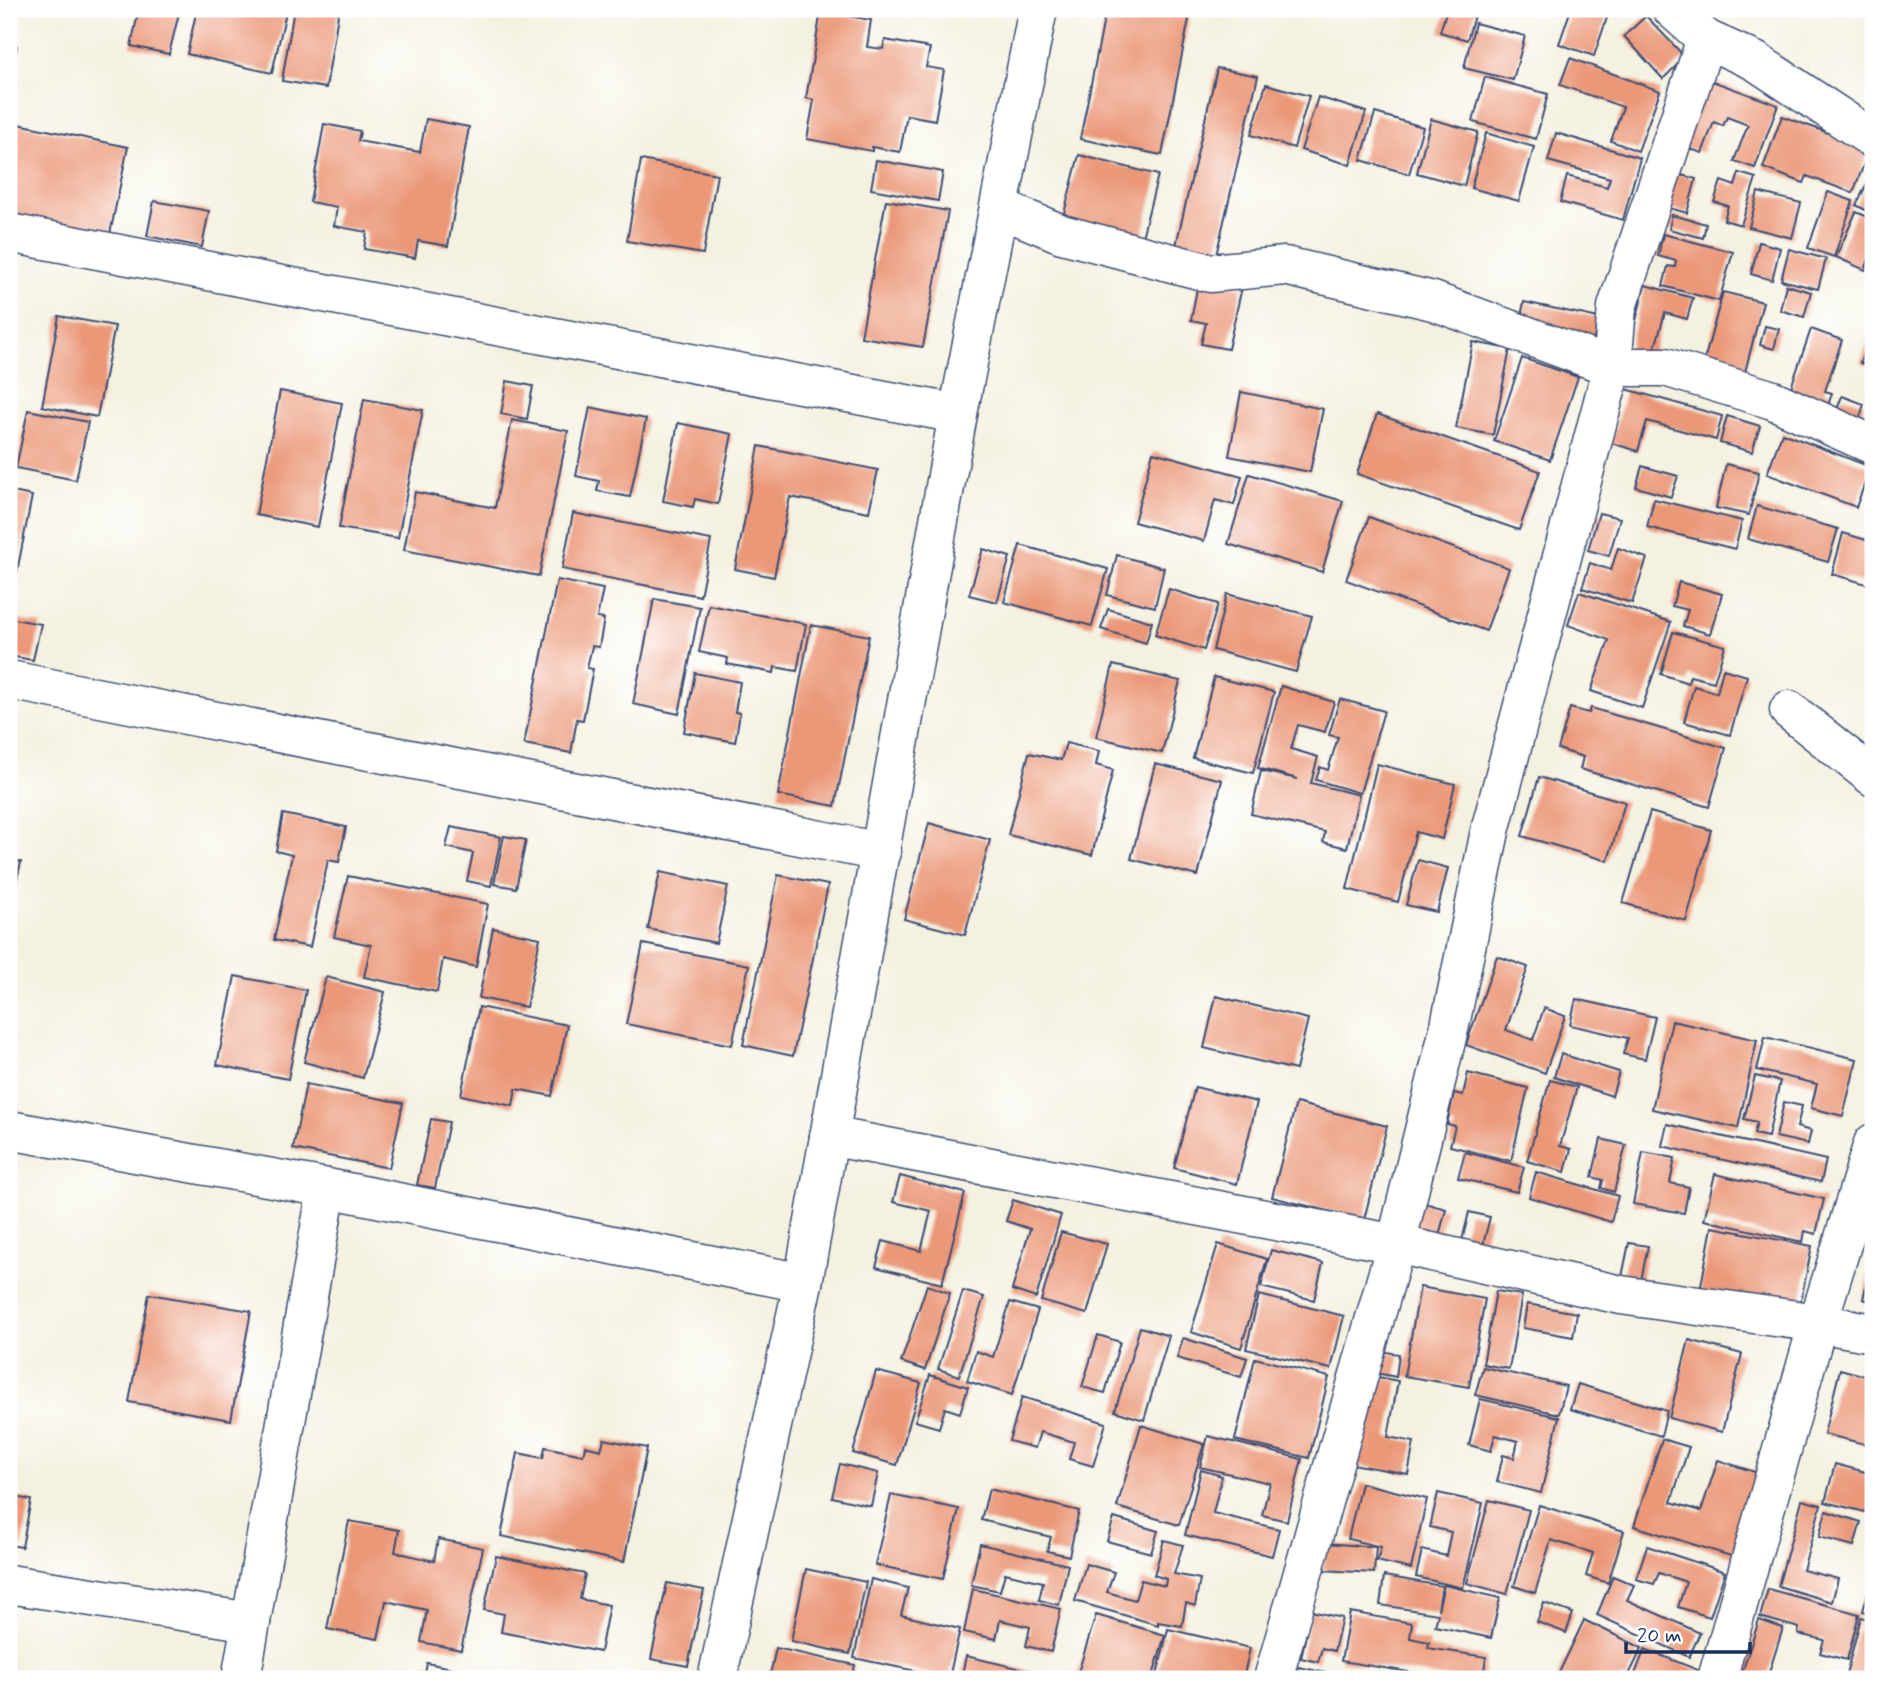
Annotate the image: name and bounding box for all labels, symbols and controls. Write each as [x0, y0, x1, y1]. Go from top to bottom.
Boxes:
scale bar [1626, 1611, 1751, 1655]
text: 20 m [1637, 1622, 1682, 1650]

